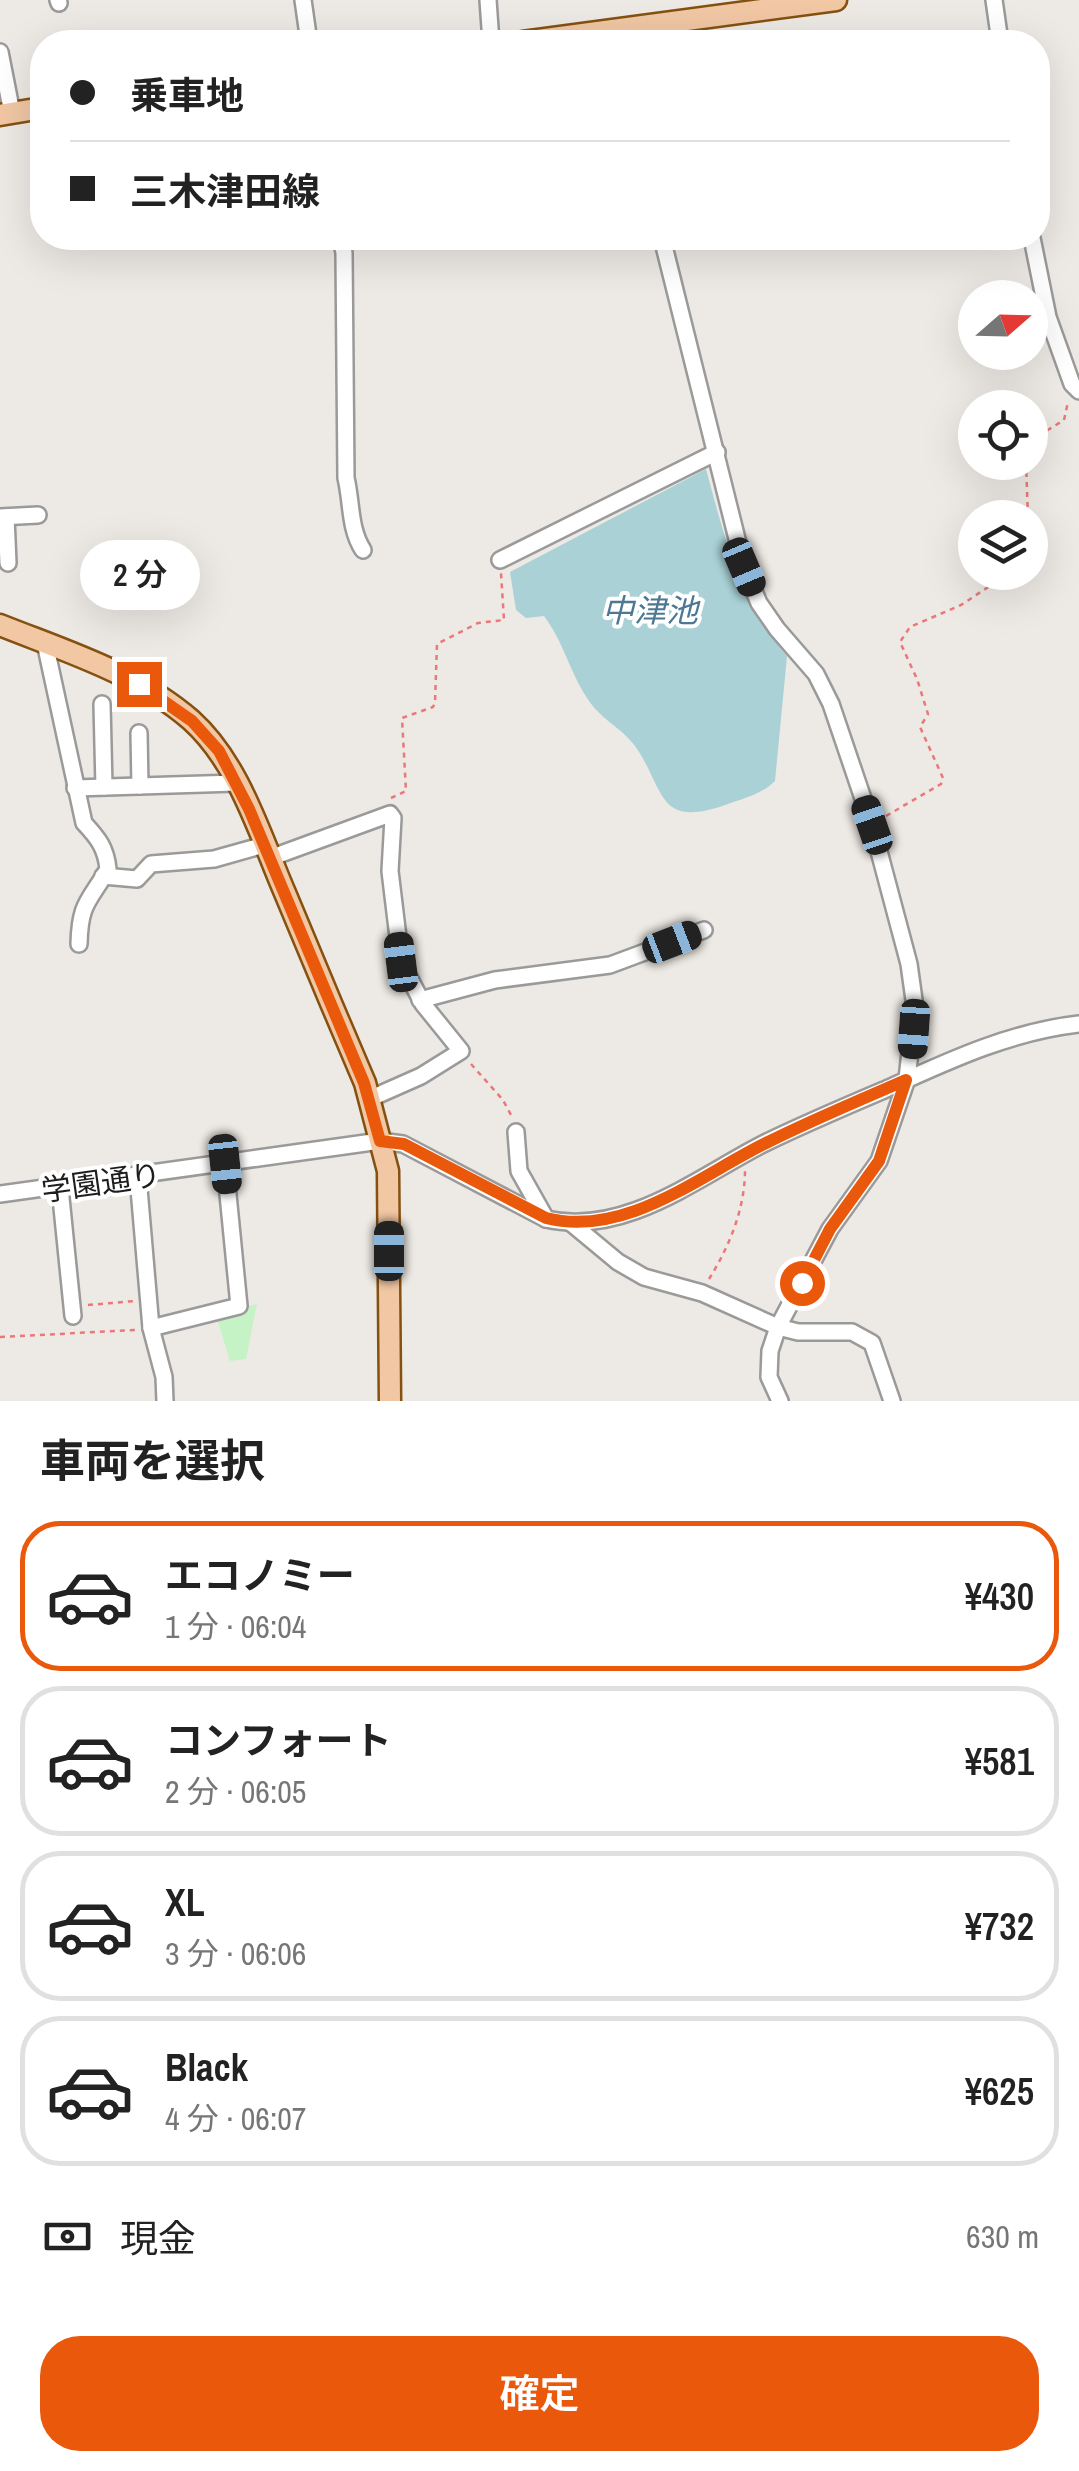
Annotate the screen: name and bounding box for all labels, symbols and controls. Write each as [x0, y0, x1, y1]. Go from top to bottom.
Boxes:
text: 乗車地 [130, 70, 244, 121]
text: 三木津田線 [130, 166, 320, 217]
north arrow [958, 280, 1048, 370]
map controls [958, 280, 1048, 590]
button: locate [958, 390, 1048, 480]
button: layers [958, 500, 1048, 590]
car [718, 534, 770, 600]
callout: 2 分 [79, 539, 199, 609]
text: 2 分 [113, 553, 167, 596]
water label: 中津池 [602, 589, 701, 632]
route end [117, 662, 162, 707]
car [848, 792, 896, 858]
car [639, 917, 705, 967]
car [382, 930, 420, 994]
car [897, 998, 931, 1060]
car [207, 1133, 243, 1195]
street label: 学園通り [39, 1154, 163, 1210]
car [374, 1221, 404, 1281]
route start [780, 1261, 825, 1306]
text: 車両を選択 [40, 1430, 265, 1491]
text: エコノミー [165, 1550, 355, 1601]
icon: car [45, 1551, 135, 1641]
text: ¥430 [965, 1571, 1034, 1622]
text: 1 分 · 06:04 [165, 1605, 306, 1648]
text: コンフォート [165, 1715, 392, 1766]
icon: car [45, 1716, 135, 1806]
text: ¥581 [965, 1736, 1034, 1787]
text: 2 分 · 06:05 [165, 1770, 306, 1813]
text: XL [165, 1877, 205, 1928]
icon: car [45, 1881, 135, 1971]
text: ¥732 [965, 1901, 1034, 1952]
text: 3 分 · 06:06 [165, 1932, 306, 1975]
text: Black [165, 2042, 248, 2093]
icon: car [45, 2046, 135, 2136]
text: ¥625 [965, 2066, 1034, 2117]
text: 4 分 · 06:07 [165, 2097, 306, 2140]
icon: cash [40, 2209, 95, 2264]
text: 現金 [120, 2213, 196, 2264]
text: 630 m [966, 2215, 1039, 2258]
button: 確定 [40, 2336, 1039, 2451]

